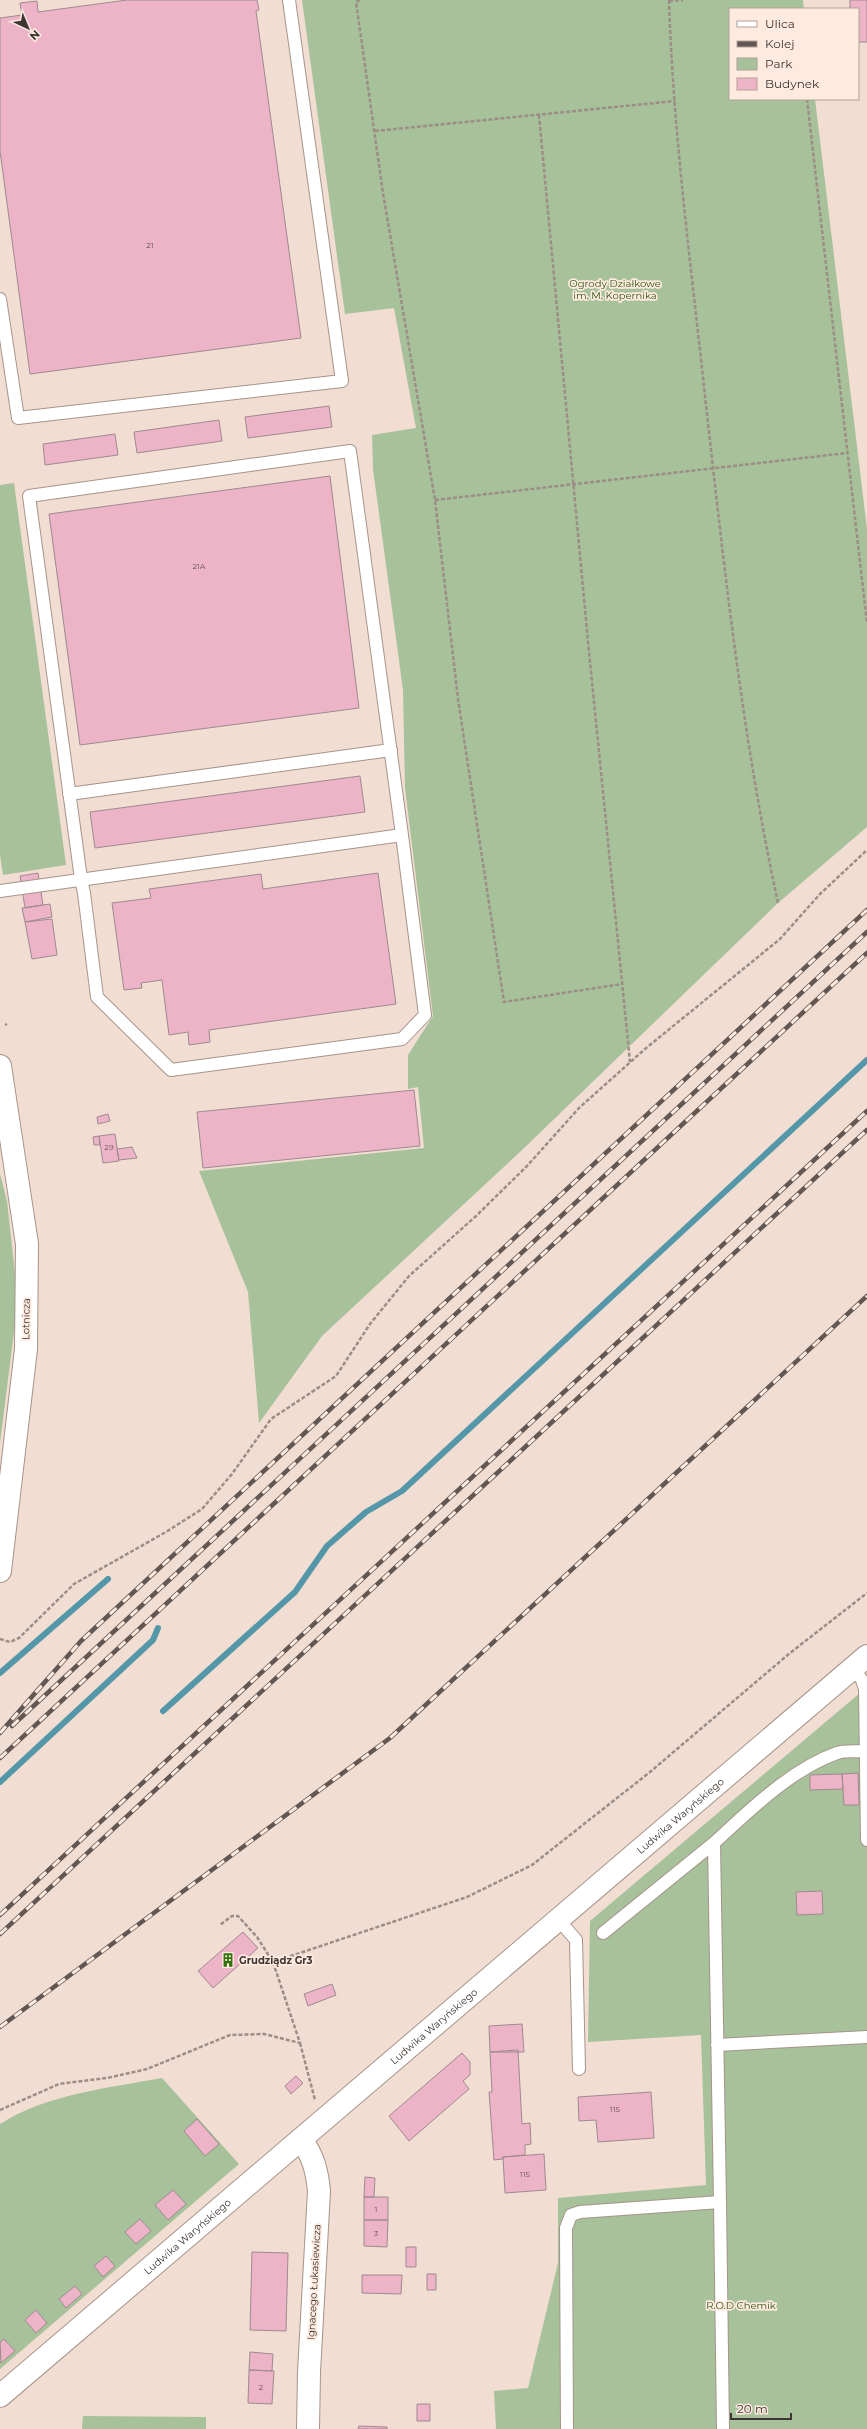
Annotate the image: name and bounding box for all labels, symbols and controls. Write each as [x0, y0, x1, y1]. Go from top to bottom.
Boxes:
north arrow [8, 8, 48, 48]
legend [729, 8, 859, 100]
text: Ulica [765, 16, 795, 31]
text: N [27, 27, 43, 43]
text: Kolej [765, 36, 794, 51]
text: Park [765, 56, 793, 71]
text: Budynek [765, 76, 820, 91]
house number: 21 [146, 240, 154, 250]
park label: Ogrody Działkowe im. M. Kopernika [569, 277, 661, 302]
house number: 21A [192, 561, 206, 571]
house number: 29 [104, 1142, 114, 1152]
street label: Lotnicza [19, 1298, 33, 1340]
street label: Ludwika Waryńskiego [634, 1775, 726, 1856]
building icon: Grudziądz Gr3 [220, 1952, 236, 1968]
place label: Grudziądz Gr3 [239, 1954, 313, 1967]
street label: Ludwika Waryńskiego [387, 1985, 480, 2067]
house number: 115 [610, 2104, 621, 2114]
house number: 115 [520, 2169, 531, 2179]
street label: Ludwika Waryńskiego [141, 2195, 233, 2277]
house number: 1 [375, 2204, 377, 2214]
street label: Ignacego Łukasiewicza [304, 2224, 324, 2340]
house number: 3 [374, 2228, 379, 2238]
park label: R.O.D Chemik [706, 2299, 776, 2312]
house number: 2 [259, 2382, 264, 2392]
scale bar [731, 2395, 791, 2421]
text: 20 m [737, 2401, 768, 2416]

